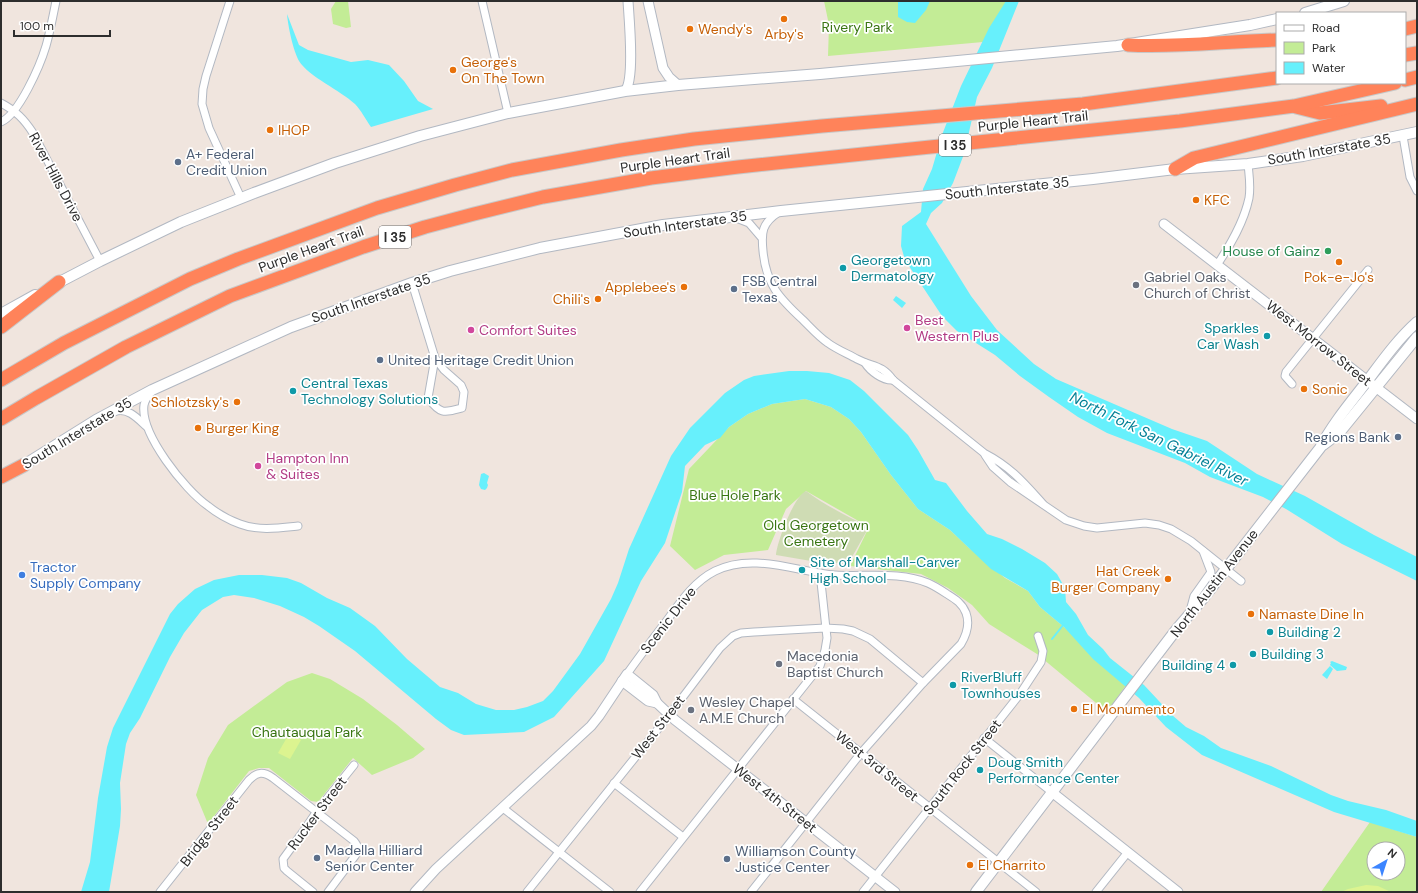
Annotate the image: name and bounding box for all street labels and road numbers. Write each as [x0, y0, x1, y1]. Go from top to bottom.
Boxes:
street label: Purple Heart Trail [977, 106, 1089, 136]
street label: River Hills Drive [25, 129, 87, 225]
street label: South Interstate 35 [1266, 129, 1392, 169]
road number: I 35 [939, 134, 971, 156]
street label: Purple Heart Trail [619, 143, 731, 177]
street label: South Interstate 35 [944, 173, 1070, 203]
street label: South Interstate 35 [622, 206, 748, 242]
street label: Purple Heart Trail [256, 222, 366, 276]
road number: I 35 [379, 226, 411, 248]
street label: South Interstate 35 [309, 269, 433, 327]
street label: West Morrow Street [1263, 296, 1375, 390]
street label: South Interstate 35 [19, 393, 135, 473]
street label: North Austin Avenue [1166, 525, 1262, 641]
street label: Scenic Drive [636, 583, 700, 657]
street label: West Street [627, 691, 689, 763]
street label: South Rock Street [919, 716, 1005, 818]
street label: West 3rd Street [832, 727, 922, 805]
street label: West 4th Street [729, 759, 821, 837]
street label: Rucker Street [284, 773, 350, 853]
street label: Bridge Street [176, 792, 242, 870]

